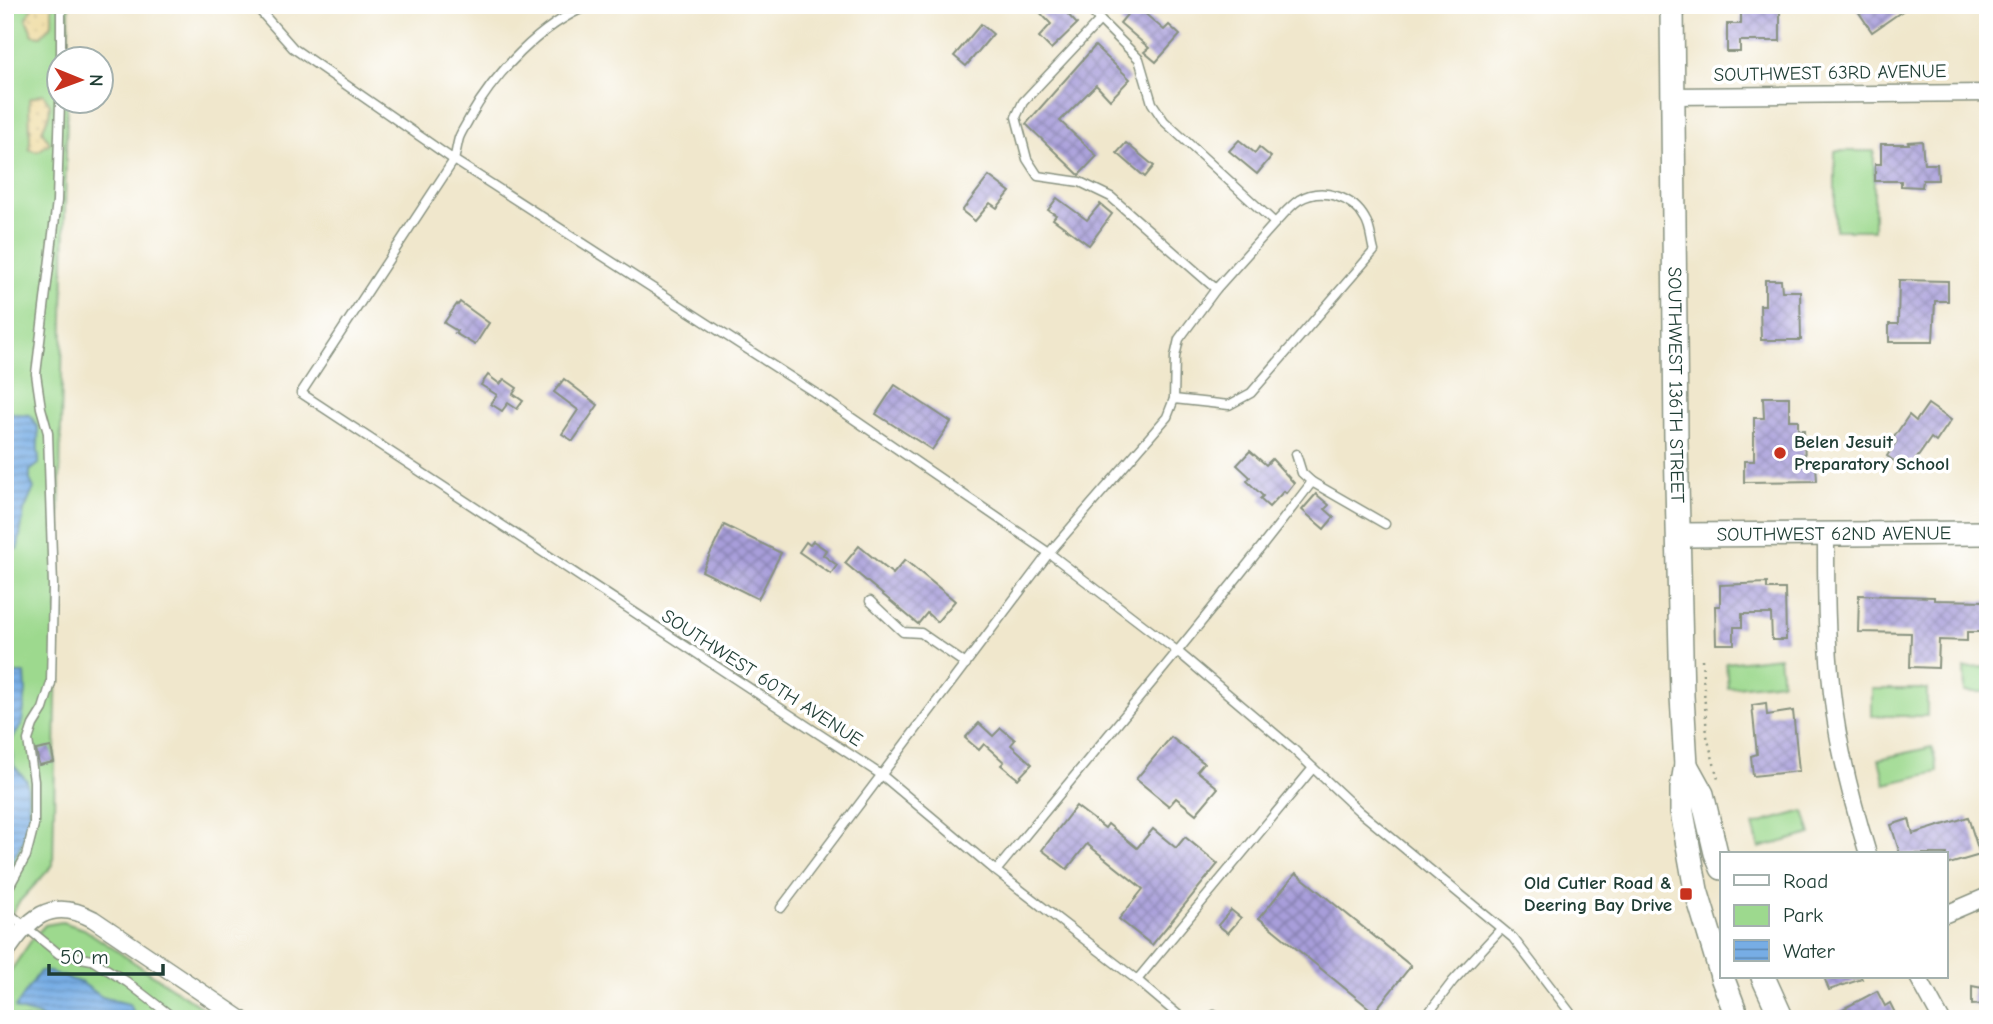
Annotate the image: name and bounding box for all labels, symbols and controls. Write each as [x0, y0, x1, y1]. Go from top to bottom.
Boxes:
north arrow [46, 46, 116, 116]
street label: SOUTHWEST 63RD AVENUE [1713, 60, 1947, 86]
text: N [85, 74, 107, 87]
street label: SOUTHWEST 136TH STREET [1663, 267, 1688, 503]
place label: Belen Jesuit Preparatory School [1794, 431, 1949, 475]
marker: Belen Jesuit Preparatory School [1772, 445, 1788, 461]
street label: SOUTHWEST 62ND AVENUE [1717, 522, 1951, 546]
street label: SOUTHWEST 60TH AVENUE [657, 605, 867, 751]
legend [1720, 852, 1948, 978]
text: Road [1783, 869, 1828, 893]
place label: Old Cutler Road & Deering Bay Drive [1524, 872, 1672, 916]
marker: Old Cutler Road & Deering Bay Drive [1678, 886, 1694, 902]
text: Park [1783, 903, 1823, 927]
scale bar [49, 933, 163, 977]
text: Water [1783, 939, 1836, 963]
text: 50 m [60, 945, 109, 969]

